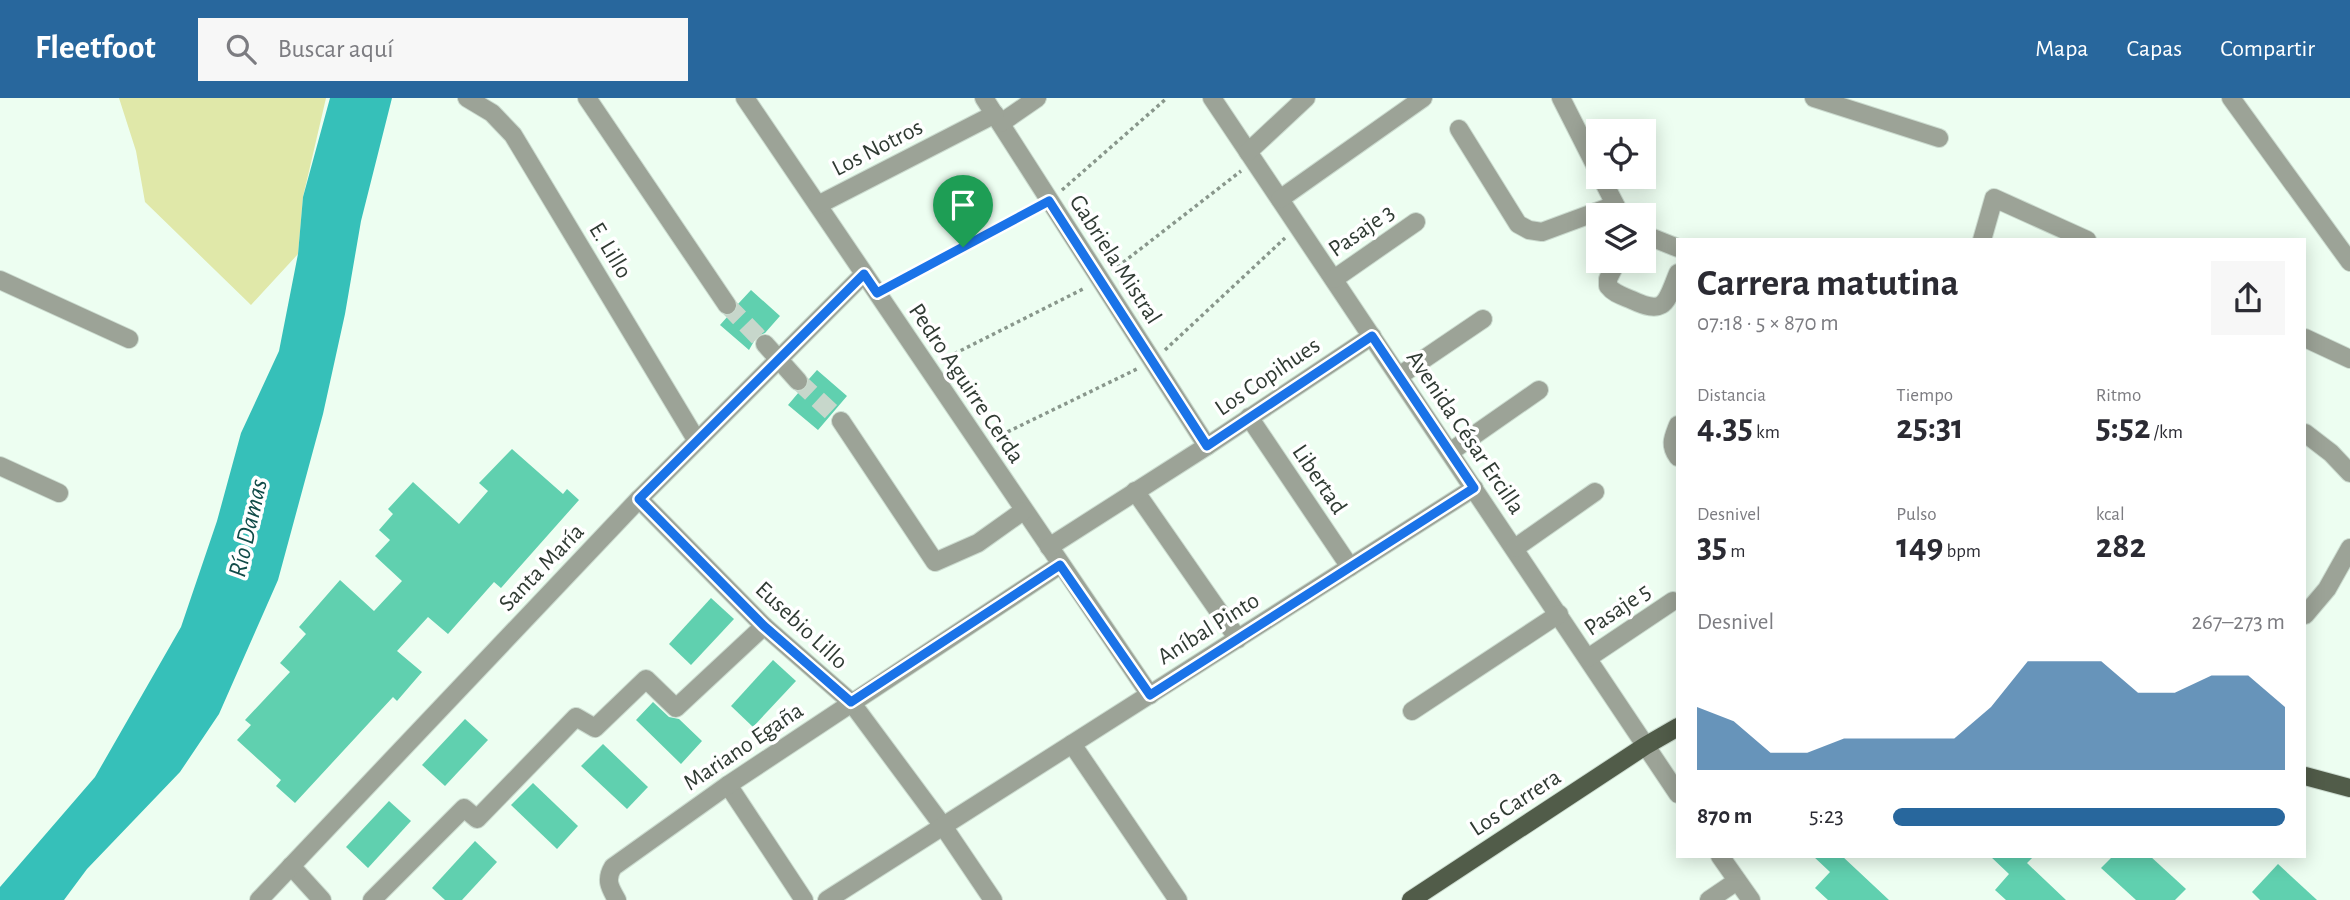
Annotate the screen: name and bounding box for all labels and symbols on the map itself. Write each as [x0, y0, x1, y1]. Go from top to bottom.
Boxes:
street label: Los Notros [828, 115, 927, 181]
pin [933, 175, 993, 247]
street label: Gabriela Mistral [1065, 191, 1166, 328]
street label: Pasaje 3 [1324, 200, 1399, 262]
street label: E. Lillo [584, 218, 636, 283]
street label: Pedro Aguirre Cerda [904, 299, 1028, 468]
street label: Los Copihues [1211, 333, 1324, 421]
street label: Avenida César Ercilla [1402, 346, 1529, 519]
street label: Libertad [1287, 440, 1351, 519]
water label: Río Damas [224, 477, 272, 580]
street label: Santa María [495, 519, 589, 616]
street label: Eusebio Lillo [750, 577, 852, 674]
street label: Pasaje 5 [1580, 579, 1655, 641]
street label: Aníbal Pinto [1153, 588, 1264, 669]
street label: Mariano Egaña [679, 698, 808, 795]
street label: Los Carrera [1466, 765, 1565, 841]

